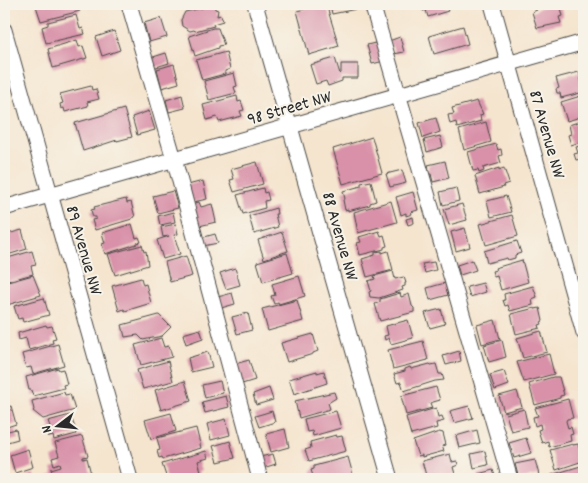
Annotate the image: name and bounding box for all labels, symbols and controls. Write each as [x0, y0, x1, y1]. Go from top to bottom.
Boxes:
street label: 98 Street NW [245, 85, 335, 133]
street label: 87 Avenue NW [521, 88, 570, 182]
street label: 88 Avenue NW [314, 189, 363, 285]
street label: 89 Avenue NW [58, 203, 107, 299]
north arrow [32, 400, 82, 450]
text: N [37, 423, 58, 435]

